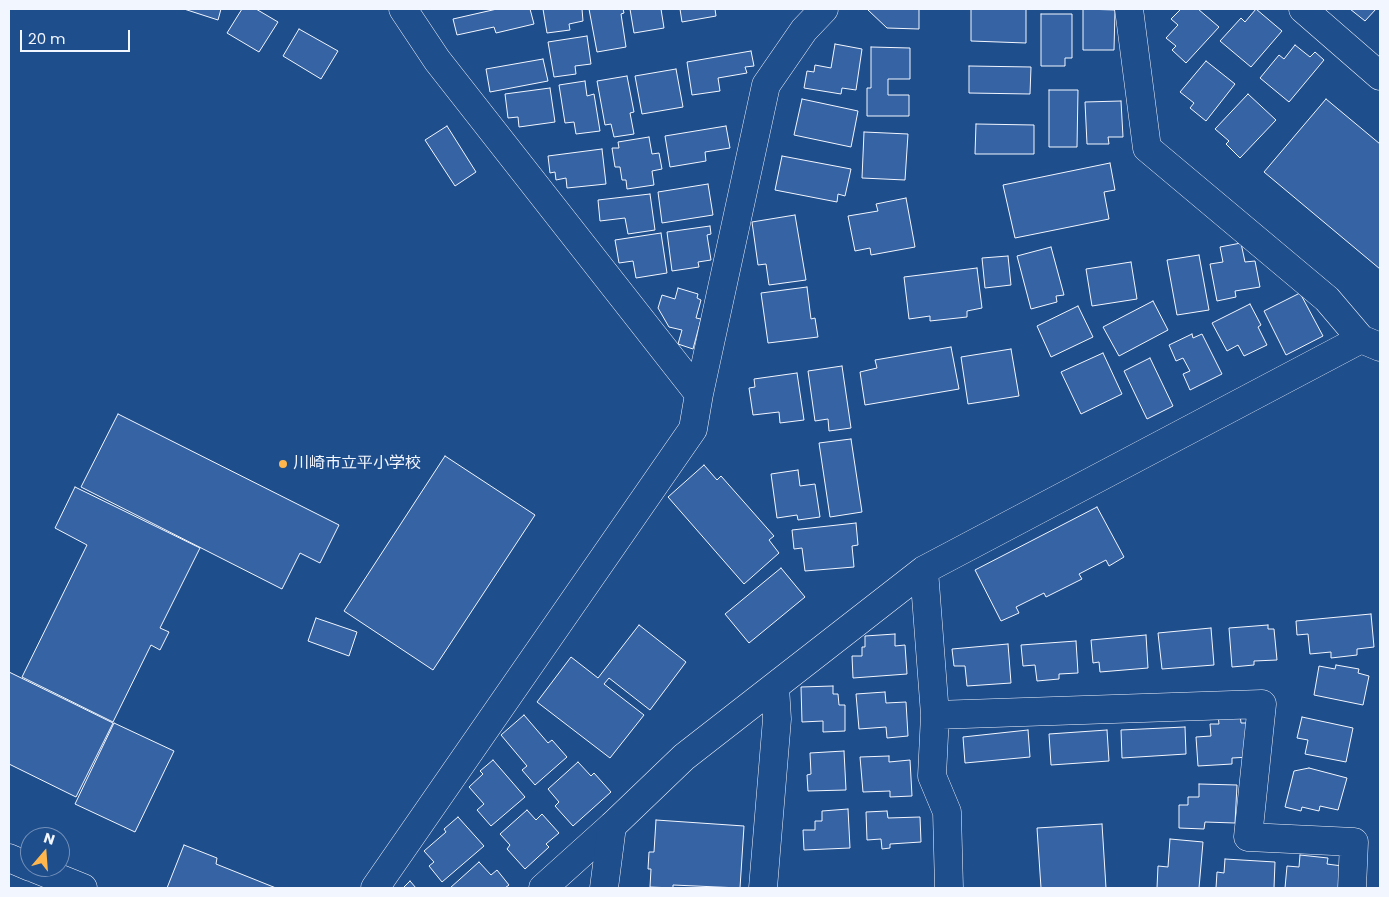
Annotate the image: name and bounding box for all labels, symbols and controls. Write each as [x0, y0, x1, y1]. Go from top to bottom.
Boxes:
scale bar [22, 20, 132, 52]
text: 20 m [28, 28, 66, 49]
place label: 川崎市立平小学校 [293, 454, 421, 474]
marker: 川崎市立平小学校 [277, 458, 289, 470]
north arrow [20, 827, 70, 877]
text: N [41, 828, 57, 850]

